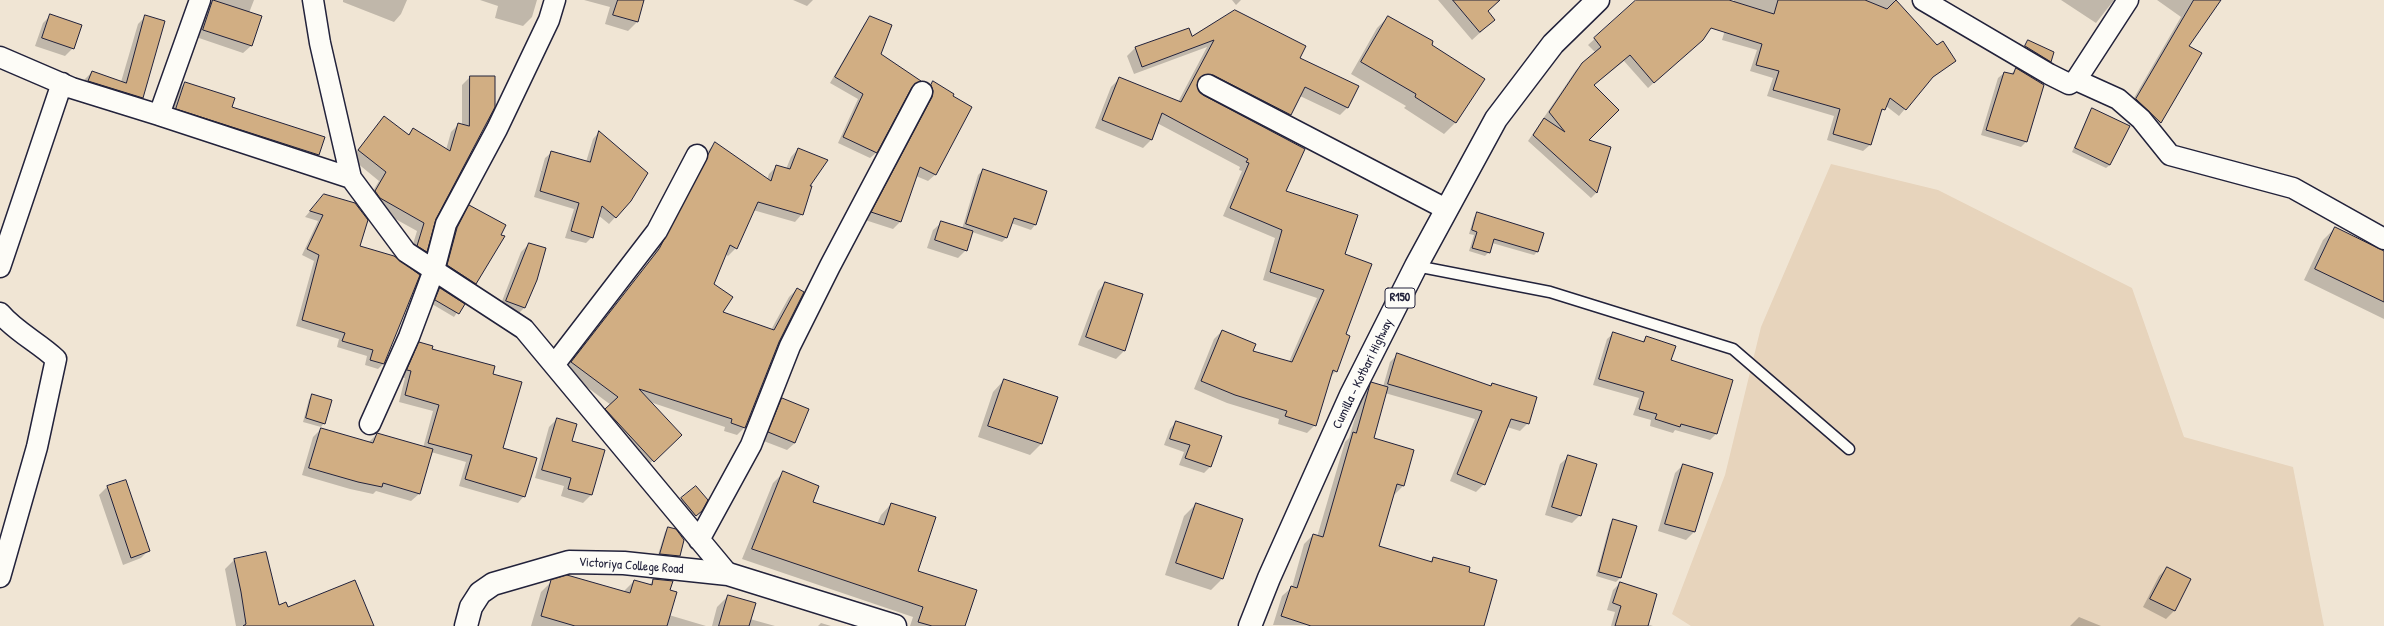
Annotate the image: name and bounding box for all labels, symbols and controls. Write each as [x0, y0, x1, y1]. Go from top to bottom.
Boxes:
road number: R150 [1385, 288, 1415, 308]
street label: Cumilla - Kotbari Highway [1330, 316, 1396, 432]
street label: Victoriya College Road [578, 555, 684, 577]

